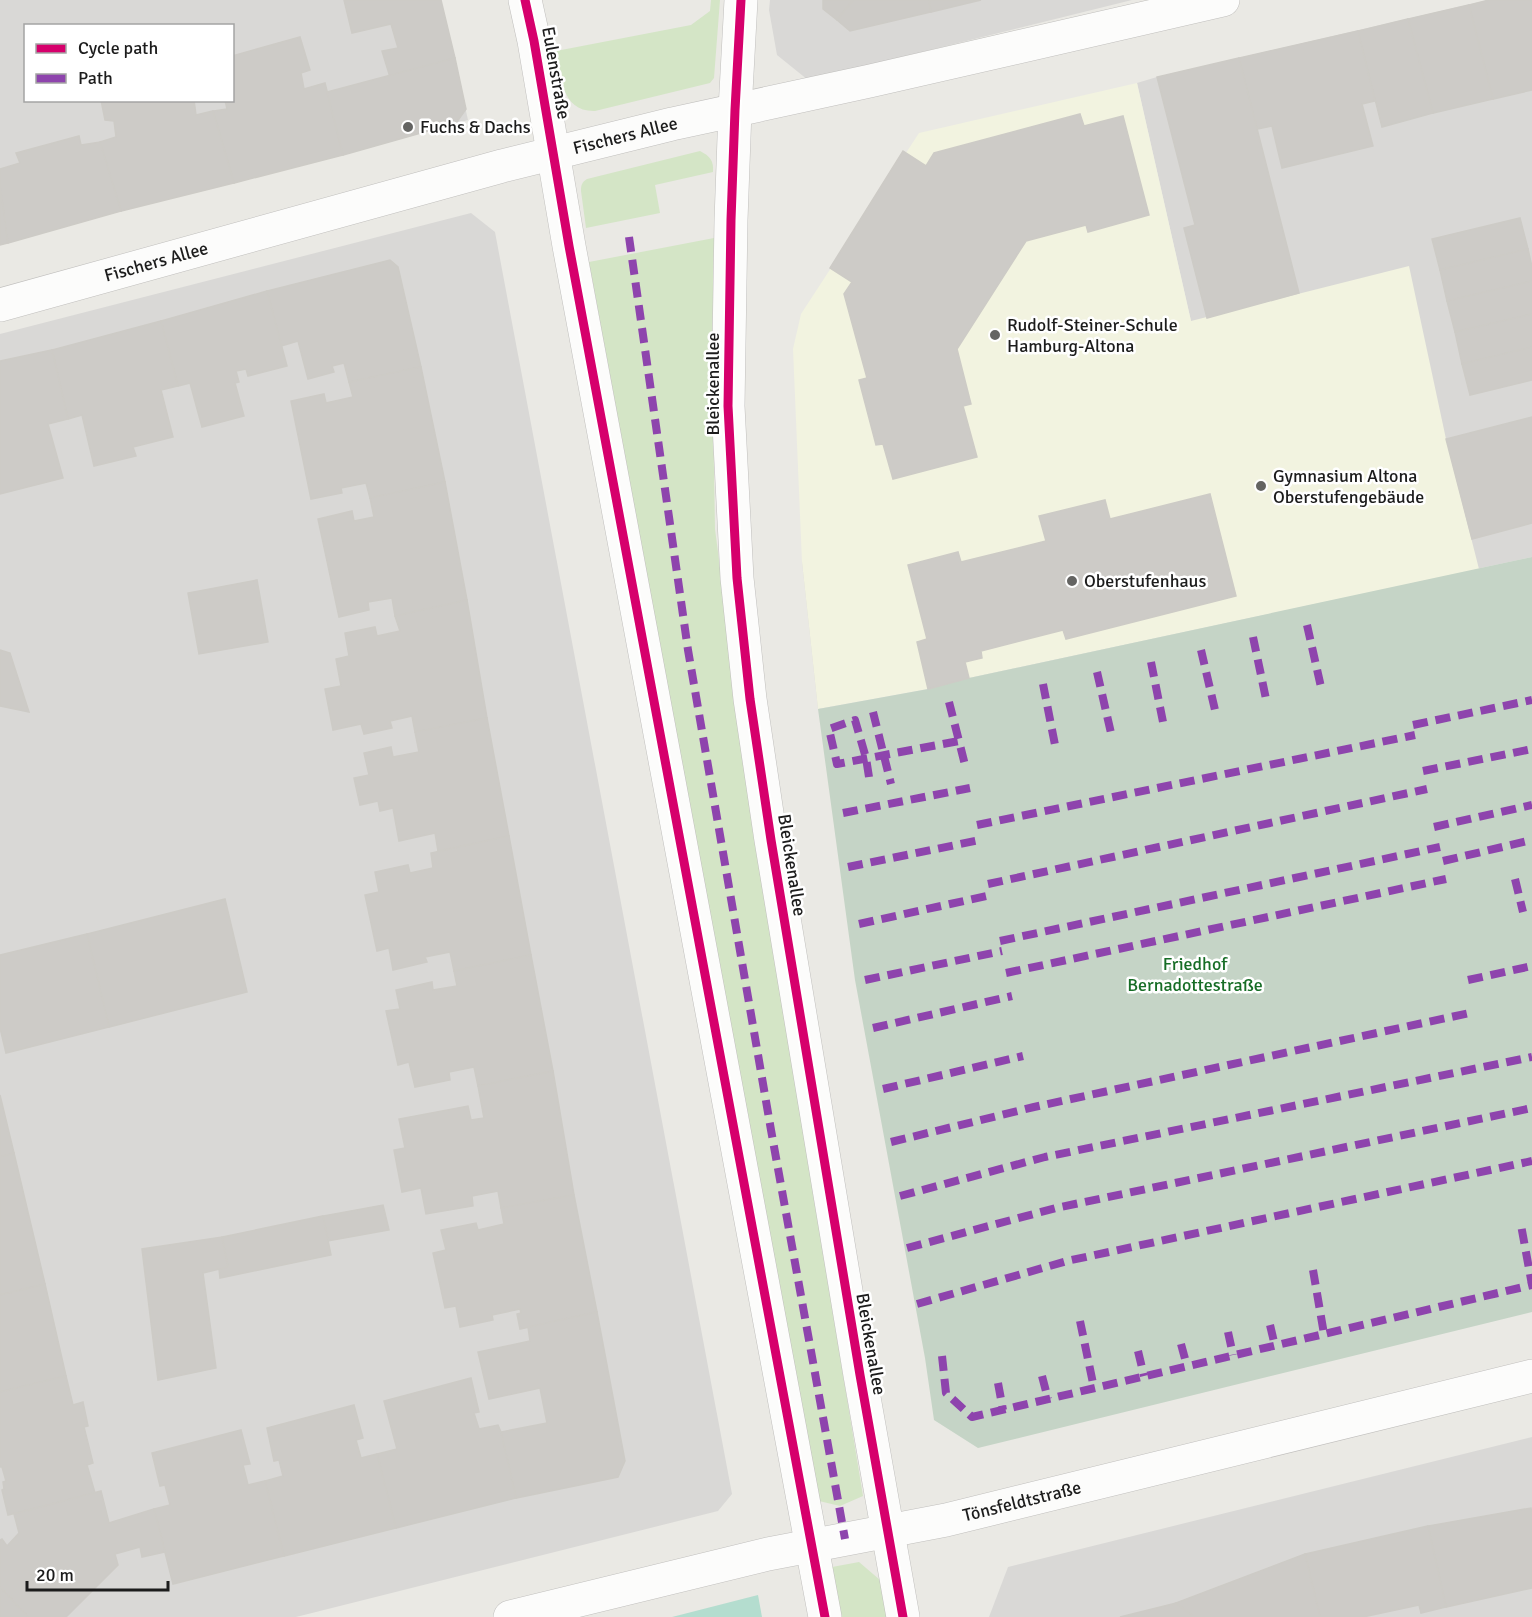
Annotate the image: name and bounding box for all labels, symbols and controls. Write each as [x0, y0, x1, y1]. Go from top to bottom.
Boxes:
legend [24, 24, 234, 102]
street label: Eulenstraße [537, 25, 575, 121]
text: Cycle path [78, 37, 158, 59]
text: Path [78, 67, 113, 89]
street label: Fischers Allee [571, 112, 680, 159]
place label: Fuchs & Dachs [420, 116, 531, 138]
marker: Fuchs & Dachs [401, 120, 415, 134]
street label: Fischers Allee [102, 237, 211, 287]
place label: Rudolf-Steiner-Schule Hamburg-Altona [1007, 314, 1178, 357]
marker: Rudolf-Steiner-Schule Hamburg-Altona [988, 328, 1002, 342]
street label: Bleickenallee [702, 332, 724, 436]
place label: Gymnasium Altona Oberstufengebäude [1273, 465, 1424, 508]
marker: Gymnasium Altona Oberstufengebäude [1254, 479, 1268, 493]
place label: Oberstufenhaus [1084, 570, 1206, 592]
marker: Oberstufenhaus [1065, 574, 1079, 588]
street label: Bleickenallee [773, 812, 811, 918]
park label: Friedhof Bernadottestraße [1127, 953, 1263, 996]
street label: Bleickenallee [851, 1291, 891, 1397]
street label: Tönsfeldtstraße [960, 1476, 1083, 1526]
scale bar [27, 1554, 168, 1592]
text: 20 m [36, 1564, 74, 1586]

